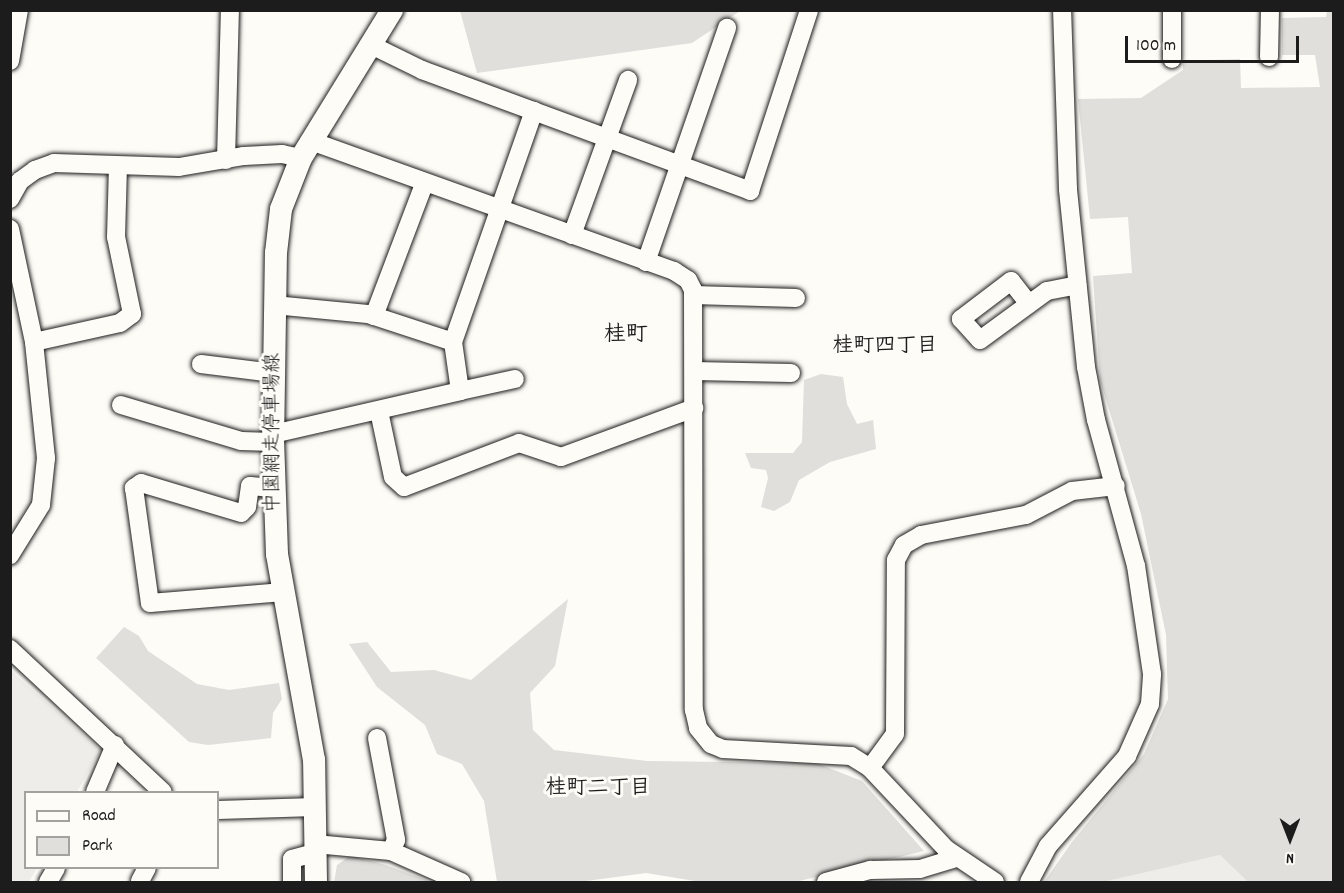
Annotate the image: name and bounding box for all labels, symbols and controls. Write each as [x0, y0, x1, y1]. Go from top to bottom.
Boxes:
scale bar [1128, 24, 1302, 62]
text: 100 m [1136, 34, 1176, 59]
district label: 桂町 [604, 323, 648, 349]
district label: 桂町四丁目 [833, 334, 937, 360]
street label: 中園網走停車場線 [262, 353, 286, 513]
district label: 桂町二丁目 [546, 776, 650, 802]
legend [24, 791, 219, 869]
text: Road [82, 804, 116, 829]
north arrow [1260, 809, 1320, 869]
text: Park [82, 834, 113, 859]
text: N [1286, 846, 1294, 869]

